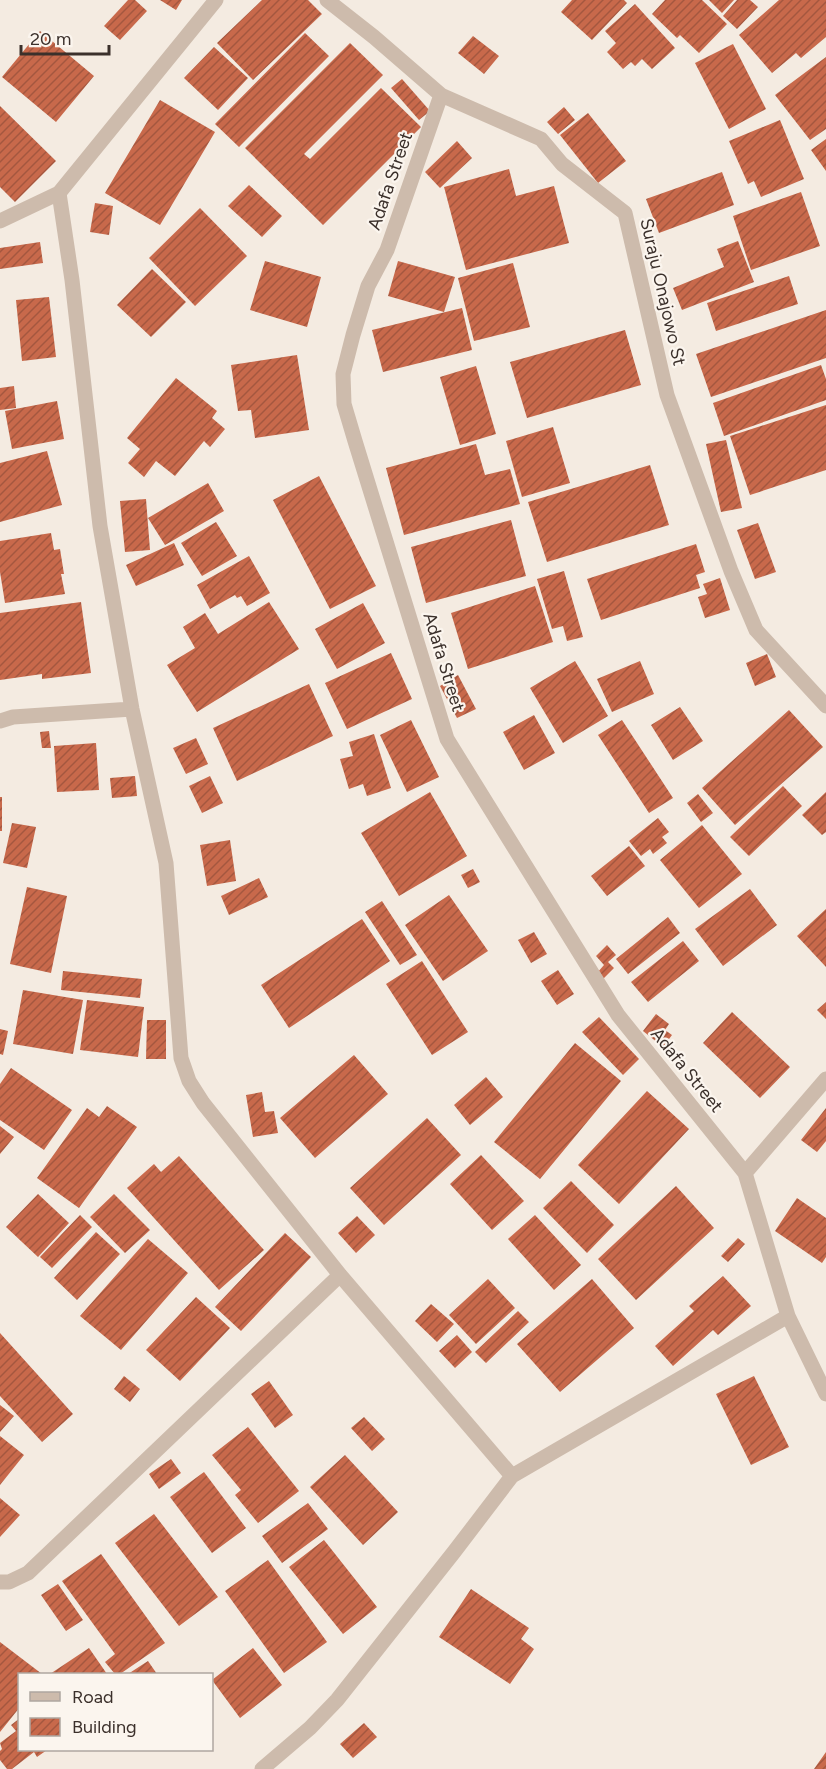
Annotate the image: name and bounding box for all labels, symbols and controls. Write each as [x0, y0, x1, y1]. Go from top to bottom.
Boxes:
scale bar [21, 18, 110, 56]
text: 20 m [30, 28, 71, 50]
street label: Adafa Street [363, 129, 417, 233]
street label: Suraju Onajowo St [635, 216, 691, 368]
street label: Adafa Street [419, 610, 470, 714]
street label: Adafa Street [646, 1023, 728, 1117]
legend [18, 1673, 213, 1751]
text: Road [72, 1686, 113, 1708]
text: Building [72, 1716, 137, 1738]

